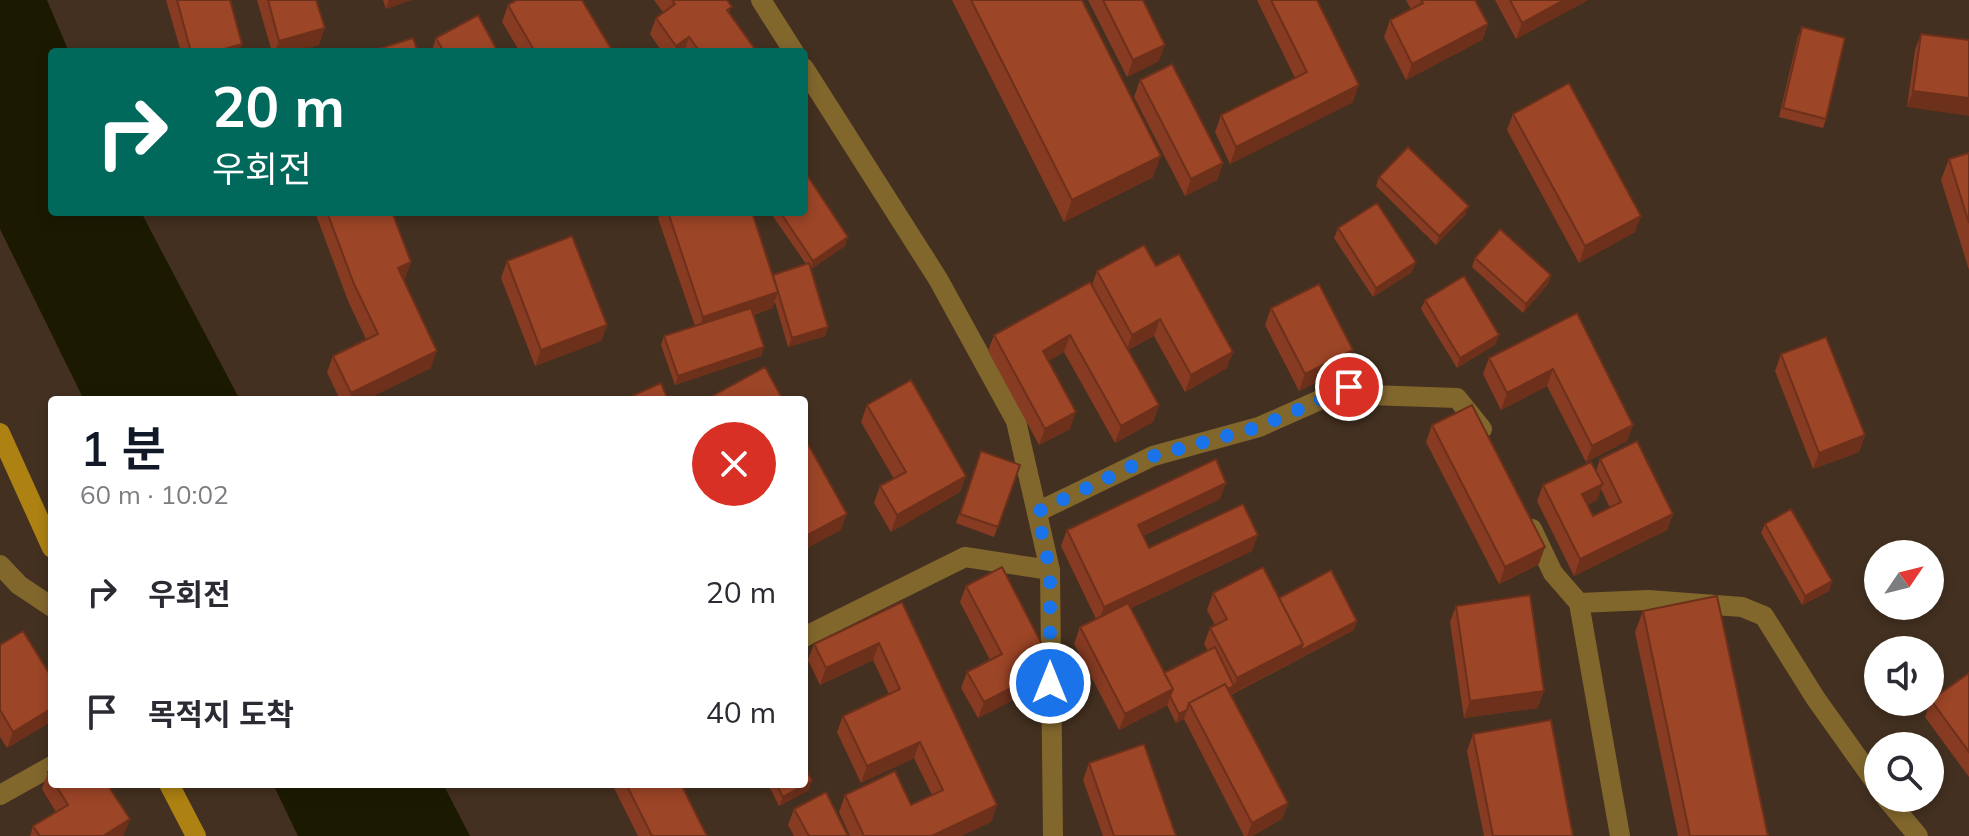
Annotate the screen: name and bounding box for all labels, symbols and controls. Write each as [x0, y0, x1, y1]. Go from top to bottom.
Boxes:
text: 20 m [212, 71, 345, 141]
icon: right [80, 80, 184, 184]
text: 우회전 [212, 146, 311, 191]
pin [1315, 353, 1383, 421]
icon: arrive [1327, 365, 1371, 409]
text: 1 분 [80, 418, 166, 478]
button: close [692, 422, 776, 506]
text: 60 m · 10:02 [80, 478, 229, 511]
north arrow [1864, 540, 1944, 620]
map controls [1864, 540, 1944, 812]
icon: right [80, 570, 124, 614]
text: 20 m [706, 573, 776, 611]
text: 우회전 [148, 575, 231, 613]
button: sound [1864, 636, 1944, 716]
position arrow [1008, 641, 1092, 725]
icon: arrive [80, 690, 124, 734]
text: 40 m [706, 693, 776, 731]
text: 목적지 도착 [148, 695, 294, 733]
button: search [1864, 732, 1944, 812]

